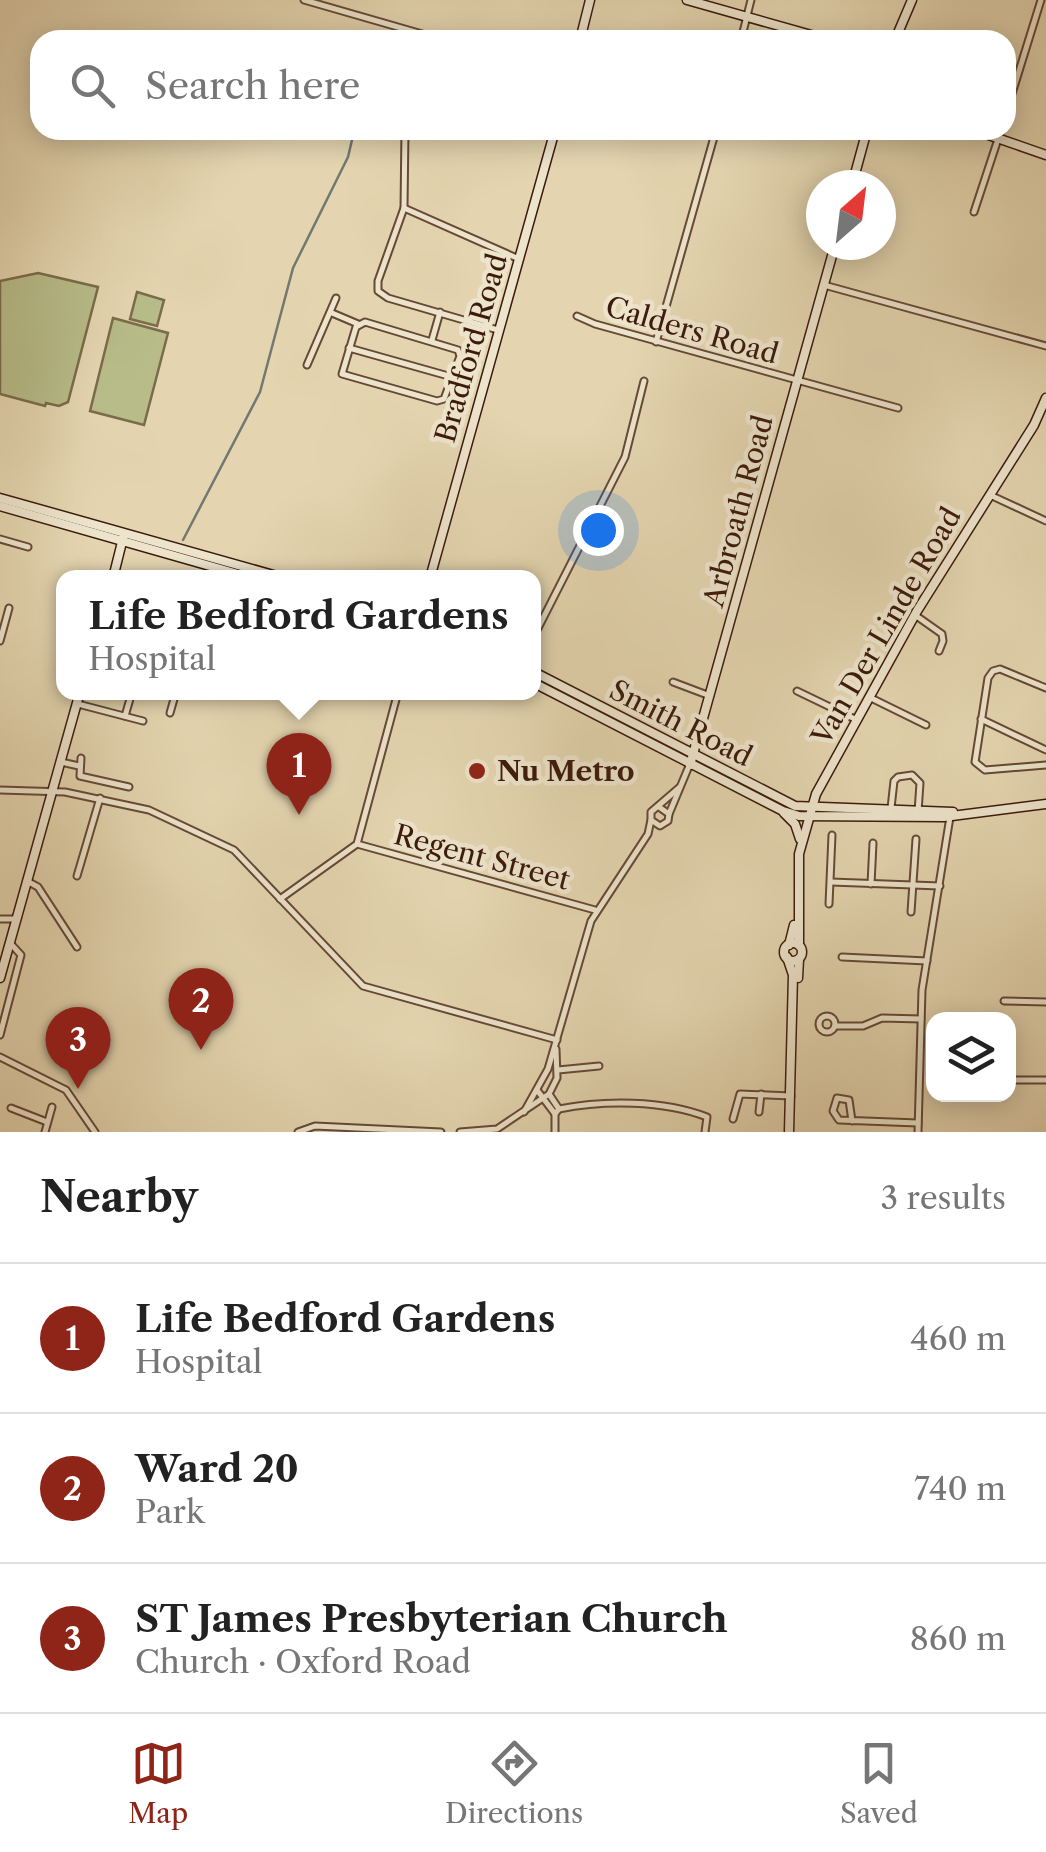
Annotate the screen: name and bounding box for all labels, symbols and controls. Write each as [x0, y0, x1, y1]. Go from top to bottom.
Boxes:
search box [30, 30, 1016, 140]
icon: search [65, 58, 120, 113]
text: Search here [145, 62, 360, 109]
north arrow [806, 170, 896, 260]
street label: Bradford Road [428, 250, 514, 446]
street label: Calders Road [602, 289, 782, 371]
street label: Arbroath Road [696, 411, 780, 611]
street label: Van Der Linde Road [804, 501, 968, 752]
your location [573, 505, 624, 556]
popup [56, 570, 541, 700]
text: Life Bedford Gardens [88, 592, 509, 639]
text: Hospital [88, 639, 216, 678]
street label: Smith Road [604, 673, 758, 773]
pin: 1 [266, 732, 332, 815]
place label: Nu Metro [497, 754, 635, 788]
marker: Nu Metro [466, 760, 488, 782]
street label: Regent Street [390, 817, 574, 897]
pin: 2 [168, 968, 234, 1050]
pin: 3 [46, 1006, 110, 1089]
map controls [926, 1012, 1016, 1102]
button: layers [926, 1012, 1016, 1102]
text: Nearby [40, 1171, 198, 1223]
text: 3 results [880, 1178, 1006, 1217]
text: Life Bedford Gardens [135, 1295, 555, 1342]
text: 1 [65, 1319, 80, 1358]
text: 460 m [910, 1319, 1006, 1358]
text: Hospital [135, 1342, 262, 1381]
text: Ward 20 [135, 1445, 299, 1492]
text: 2 [63, 1469, 82, 1508]
text: 740 m [914, 1469, 1006, 1508]
text: Park [135, 1492, 205, 1531]
text: ST James Presbyterian Church [135, 1595, 728, 1642]
text: 3 [63, 1619, 82, 1658]
text: 860 m [910, 1619, 1006, 1658]
text: Church · Oxford Road [135, 1642, 471, 1681]
tab: Map [128, 1736, 188, 1830]
tab: Directions [445, 1736, 583, 1830]
tab: Saved [840, 1736, 918, 1830]

